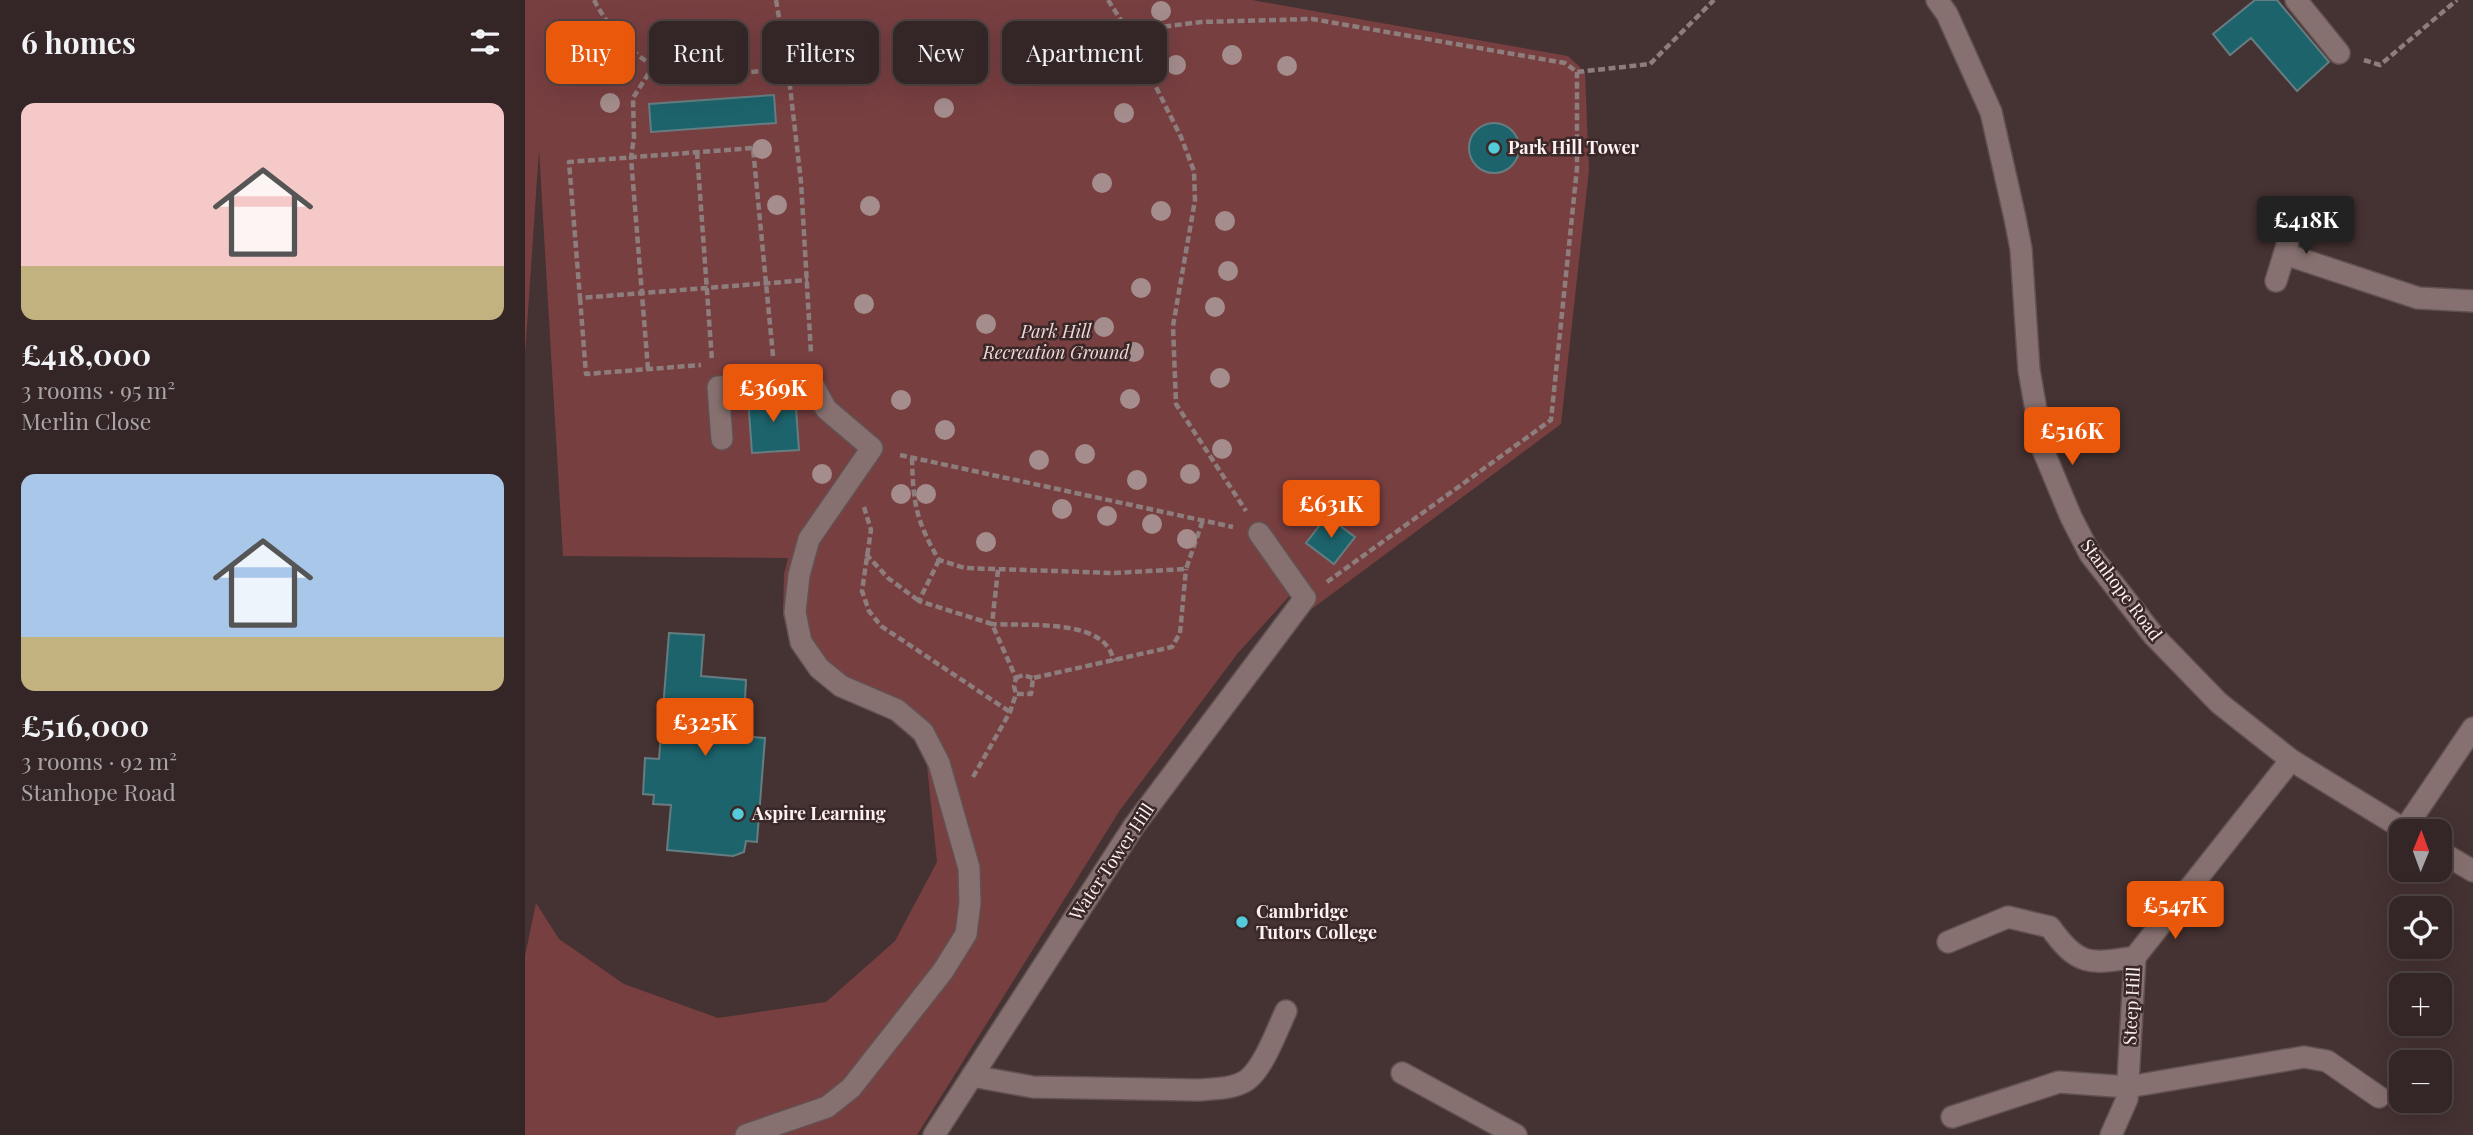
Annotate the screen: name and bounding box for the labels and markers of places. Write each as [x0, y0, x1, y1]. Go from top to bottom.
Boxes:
place label: Park Hill Tower [1508, 135, 1639, 159]
marker: Park Hill Tower [1486, 140, 1502, 156]
pin: £418K [2257, 196, 2355, 256]
pin: £369K [724, 364, 822, 424]
pin: £516K [2023, 407, 2121, 467]
pin: £631K [1282, 480, 1380, 540]
pin: £325K [656, 698, 754, 758]
place label: Aspire Learning [751, 801, 886, 825]
marker: Aspire Learning [730, 806, 746, 822]
pin: £547K [2126, 881, 2224, 941]
place label: Cambridge Tutors College [1256, 899, 1377, 944]
marker: Cambridge Tutors College [1234, 914, 1250, 930]

